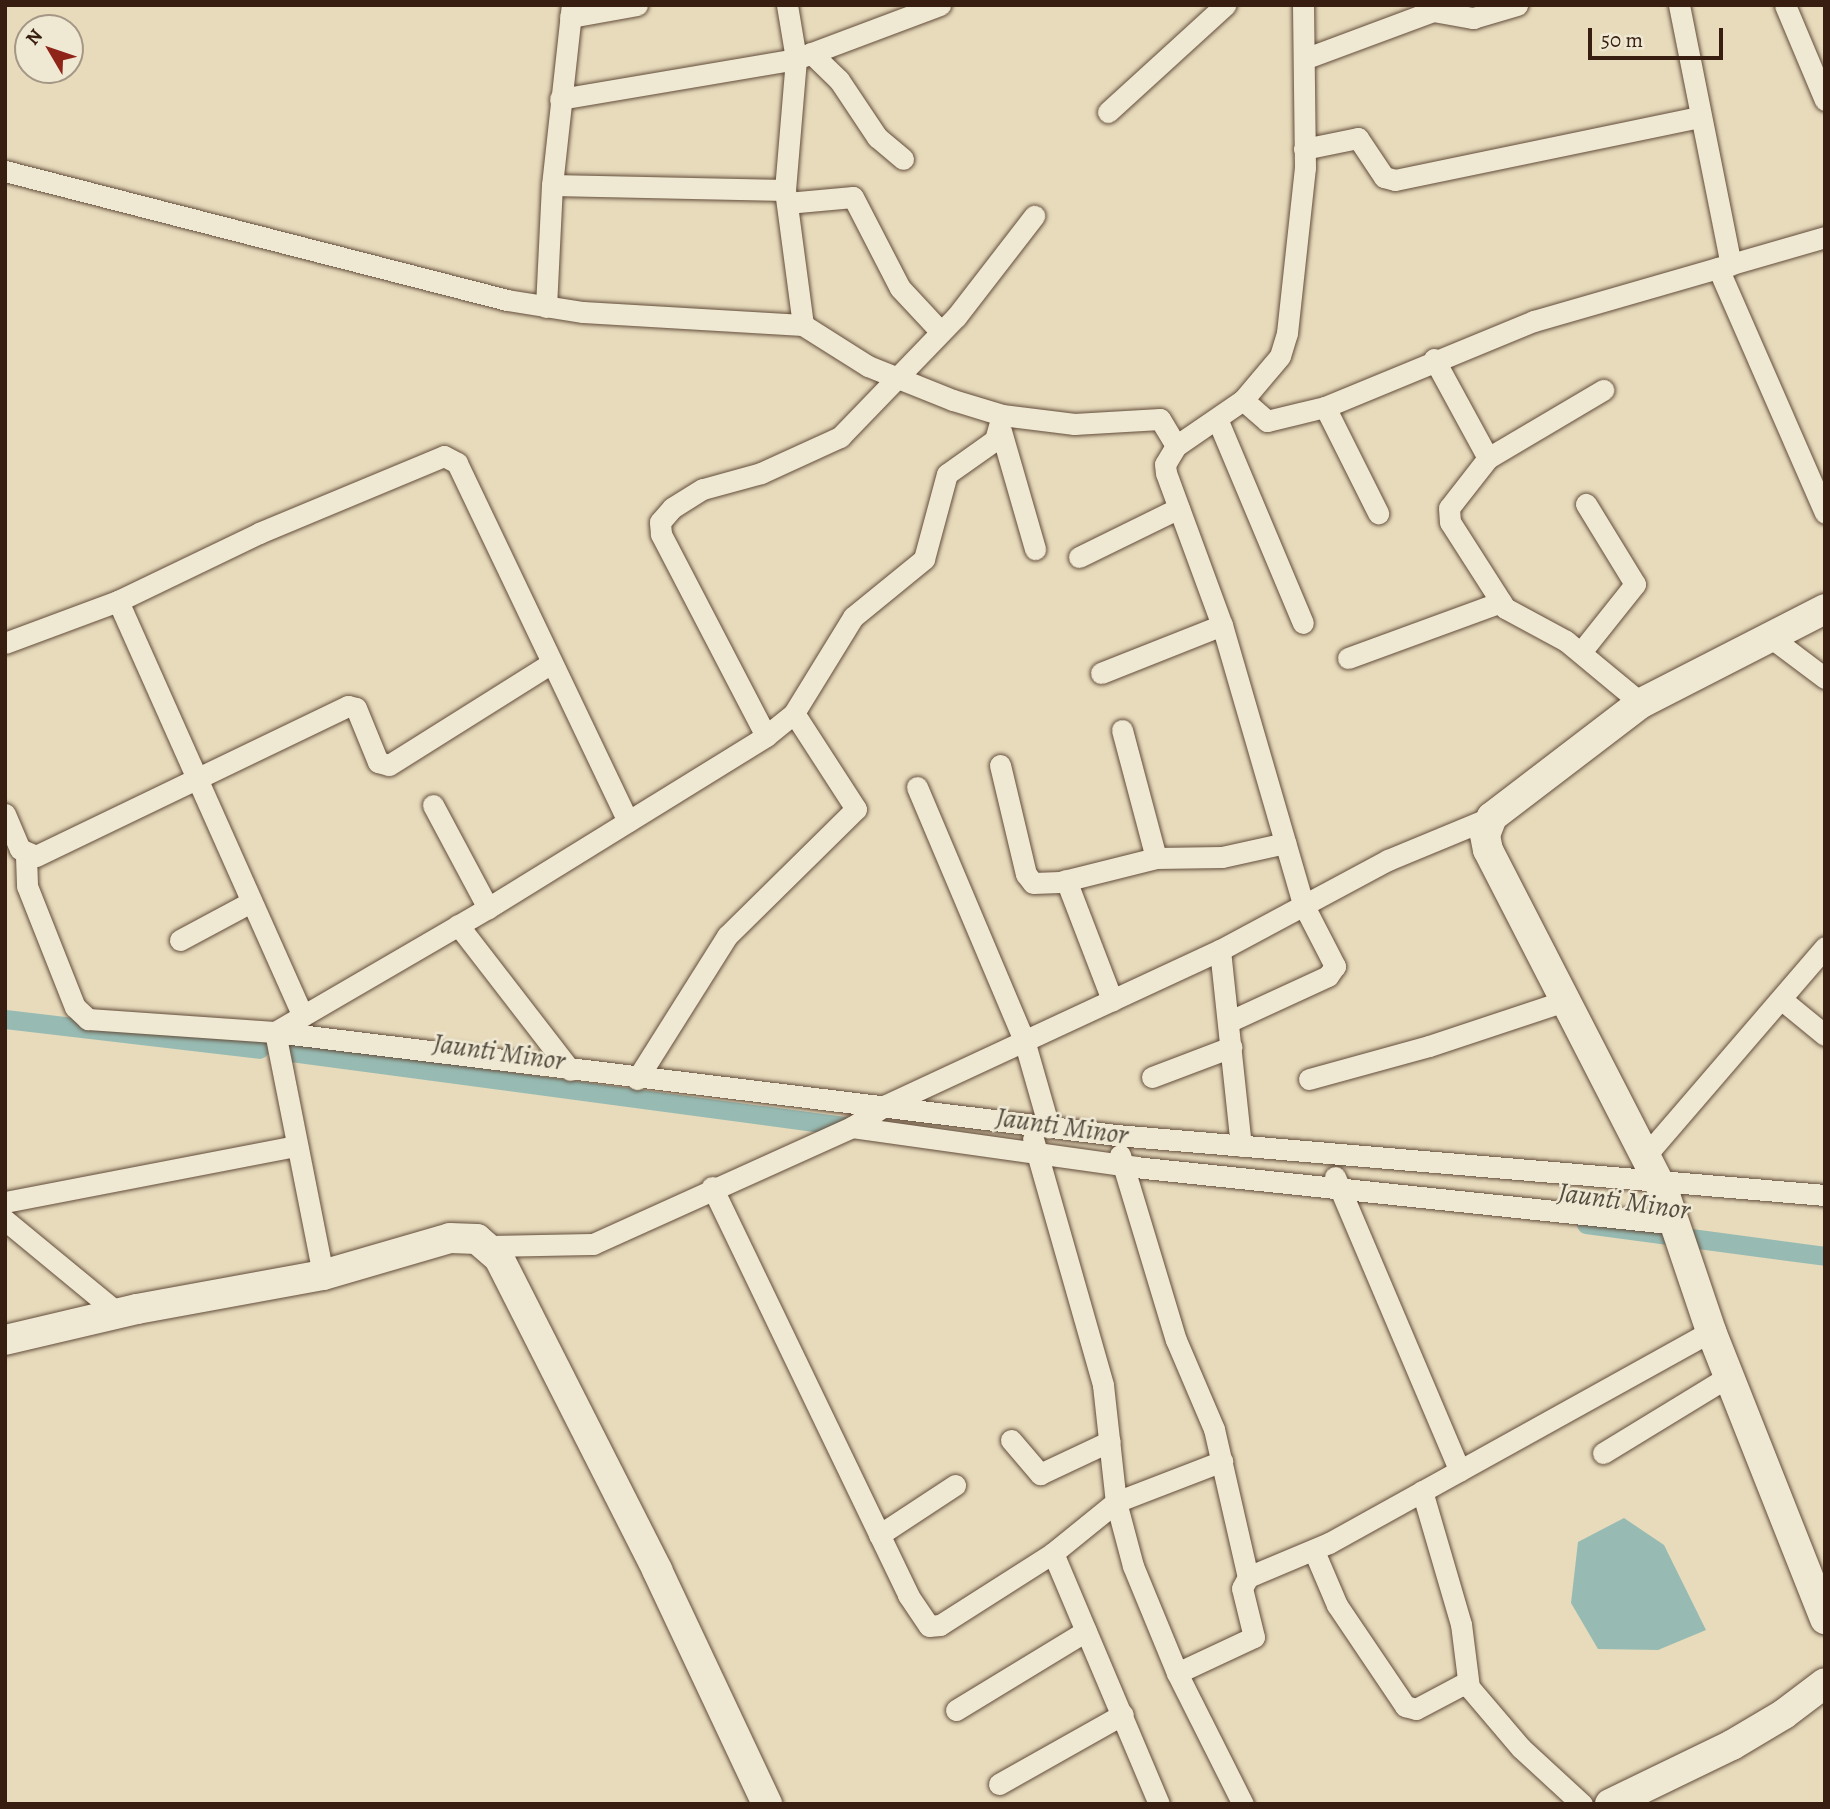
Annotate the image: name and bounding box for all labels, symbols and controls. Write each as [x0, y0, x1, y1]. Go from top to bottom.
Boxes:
north arrow [14, 14, 84, 84]
scale bar [1592, 14, 1727, 58]
text: N [20, 23, 49, 51]
text: 50 m [1601, 26, 1643, 54]
water label: Jaunti Minor [431, 1026, 567, 1078]
water label: Jaunti Minor [994, 1100, 1130, 1152]
water label: Jaunti Minor [1556, 1175, 1692, 1227]

